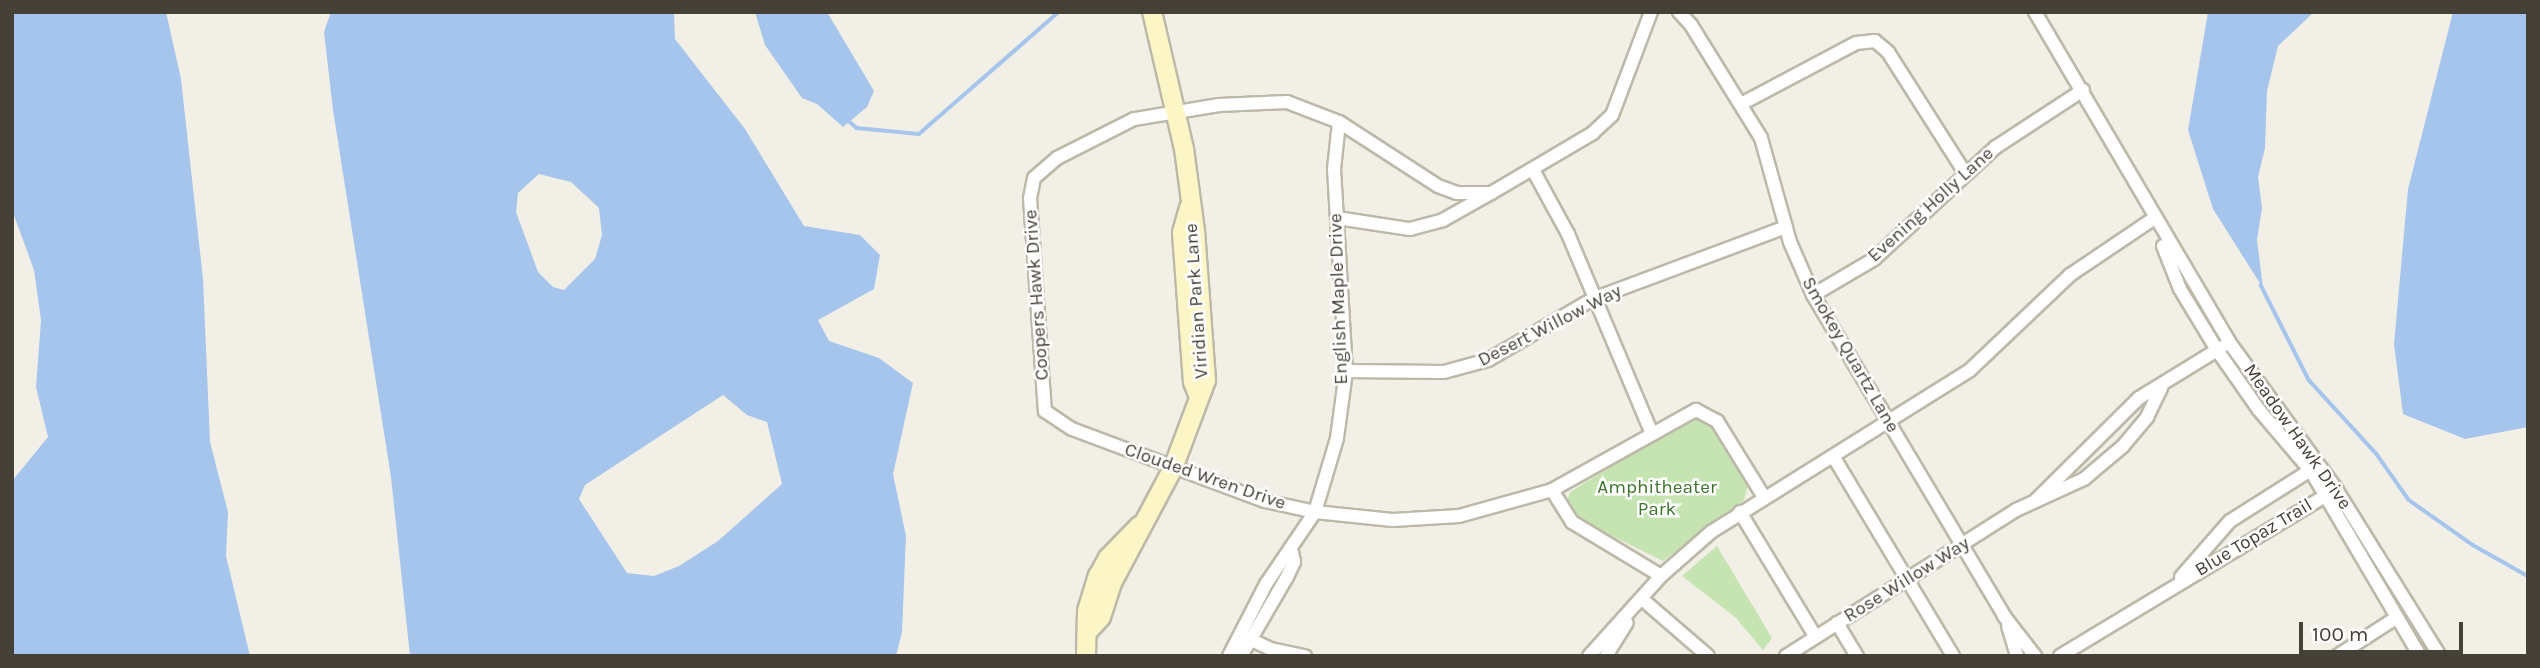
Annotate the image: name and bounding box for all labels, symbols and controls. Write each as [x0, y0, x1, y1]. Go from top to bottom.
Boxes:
street label: Evening Holly Lane [1863, 143, 1999, 267]
street label: Coopers Hawk Drive [1020, 209, 1054, 381]
street label: English Maple Drive [1325, 213, 1353, 385]
street label: Viridian Park Lane [1180, 222, 1214, 380]
street label: Smokey Quartz Lane [1796, 273, 1904, 437]
street label: Desert Willow Way [1474, 280, 1626, 372]
street label: Meadow Hawk Drive [2238, 360, 2356, 514]
street label: Clouded Wren Drive [1121, 439, 1289, 515]
park label: Amphitheater Park [1597, 477, 1717, 521]
street label: Blue Topaz Trail [2191, 494, 2317, 582]
street label: Rose Willow Way [1840, 532, 1974, 628]
scale bar [2302, 608, 2466, 652]
text: 100 m [2312, 622, 2369, 646]

